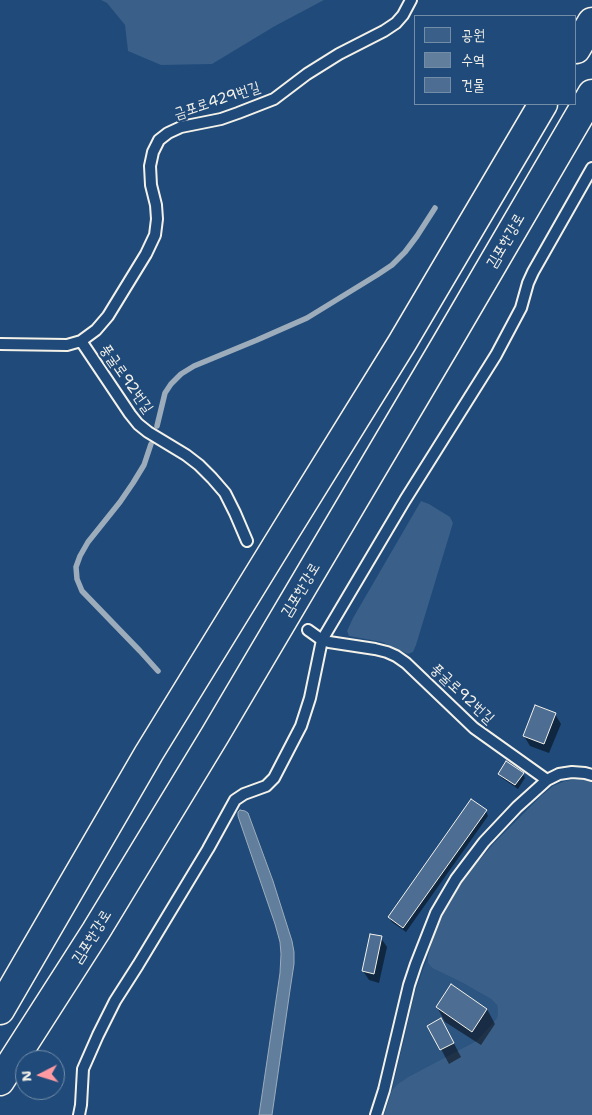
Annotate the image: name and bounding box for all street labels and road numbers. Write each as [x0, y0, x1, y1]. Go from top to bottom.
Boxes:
street label: 금포로429번길 [171, 79, 263, 123]
street label: 김포한강로 [483, 210, 529, 272]
street label: 풍굴로92번길 [96, 341, 156, 417]
street label: 김포한강로 [278, 559, 324, 621]
street label: 풍굴로92번길 [426, 660, 498, 728]
street label: 김포한강로 [68, 907, 116, 967]

